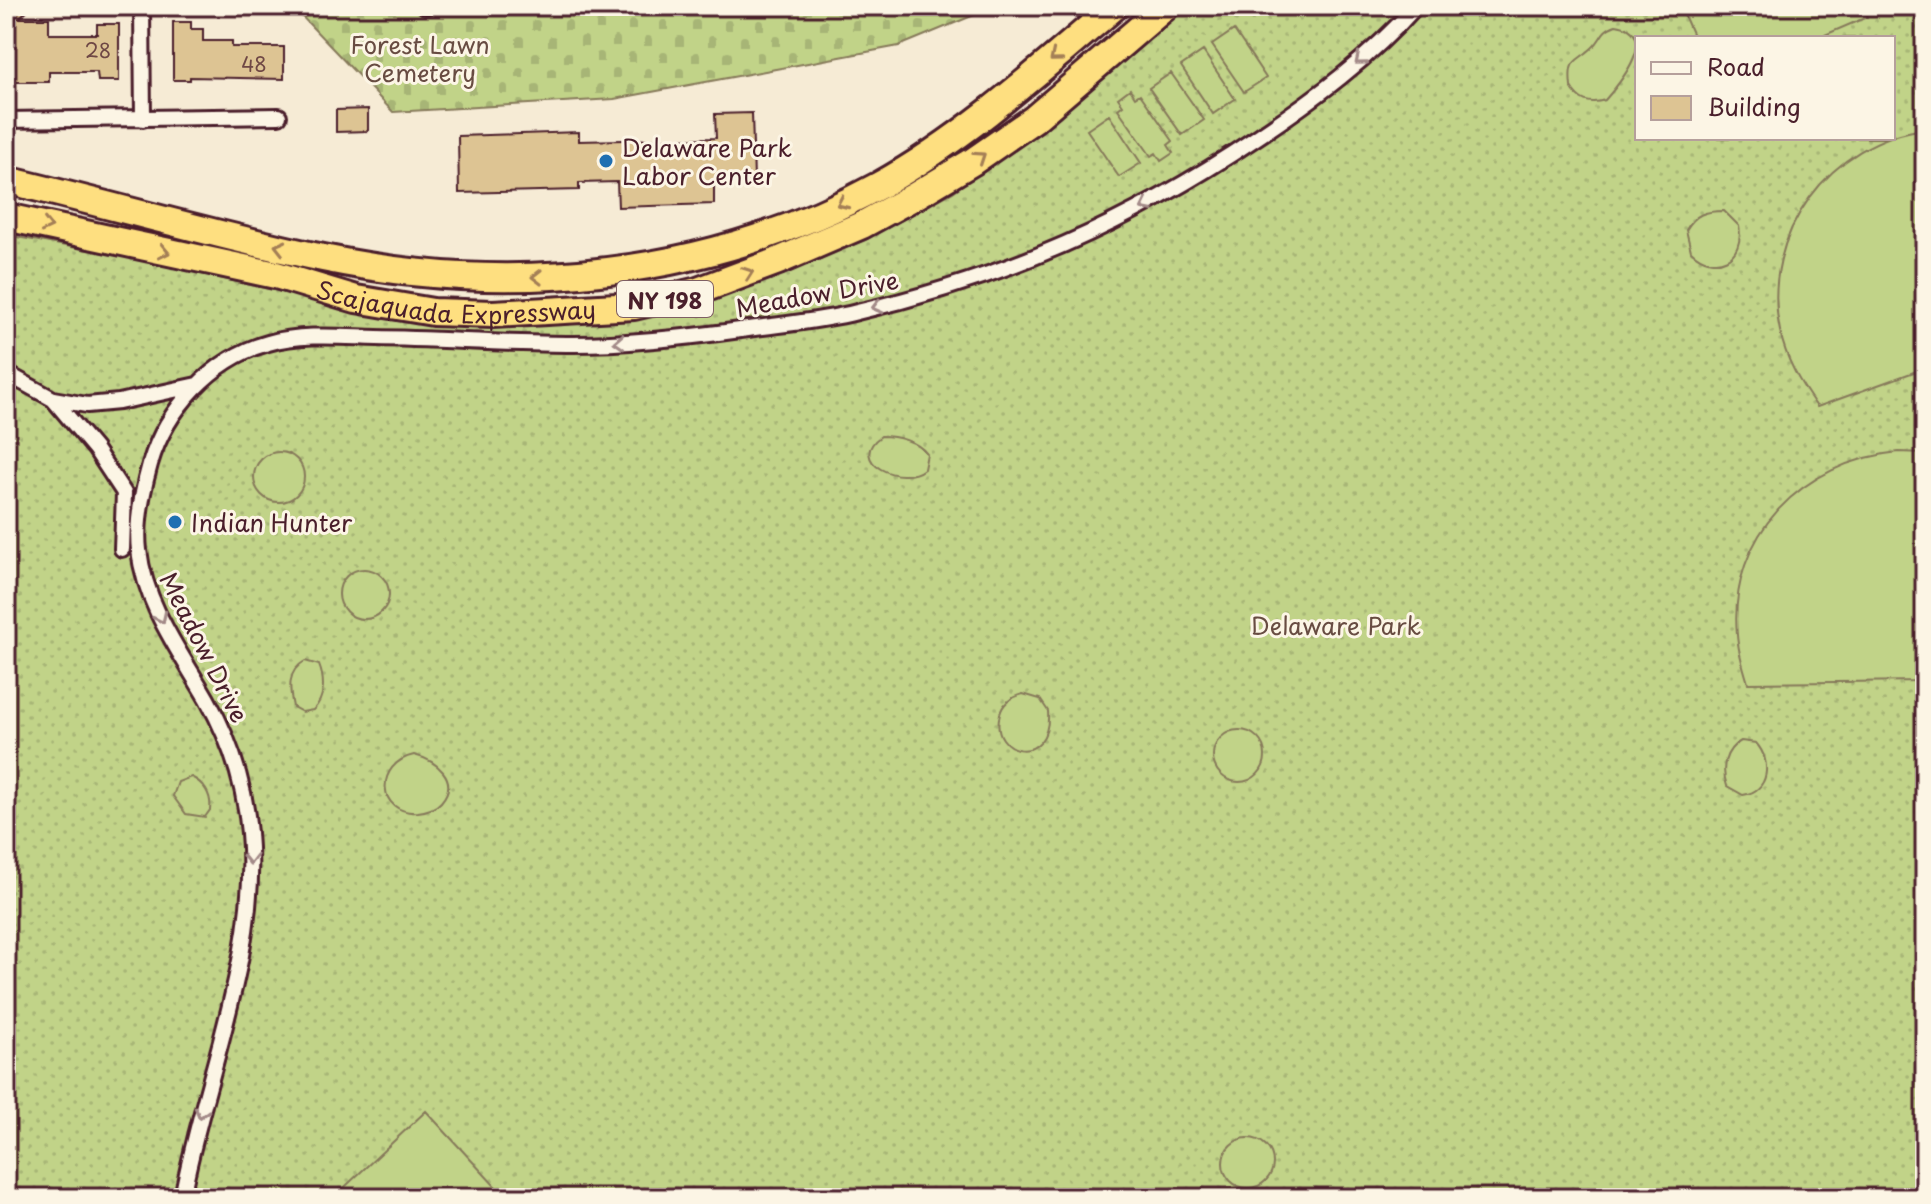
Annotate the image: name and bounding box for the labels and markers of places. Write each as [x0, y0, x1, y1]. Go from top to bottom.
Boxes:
place label: Delaware Park Labor Center [622, 129, 792, 193]
marker: Delaware Park Labor Center [597, 152, 615, 170]
place label: Indian Hunter [191, 504, 353, 540]
marker: Indian Hunter [166, 513, 184, 531]

